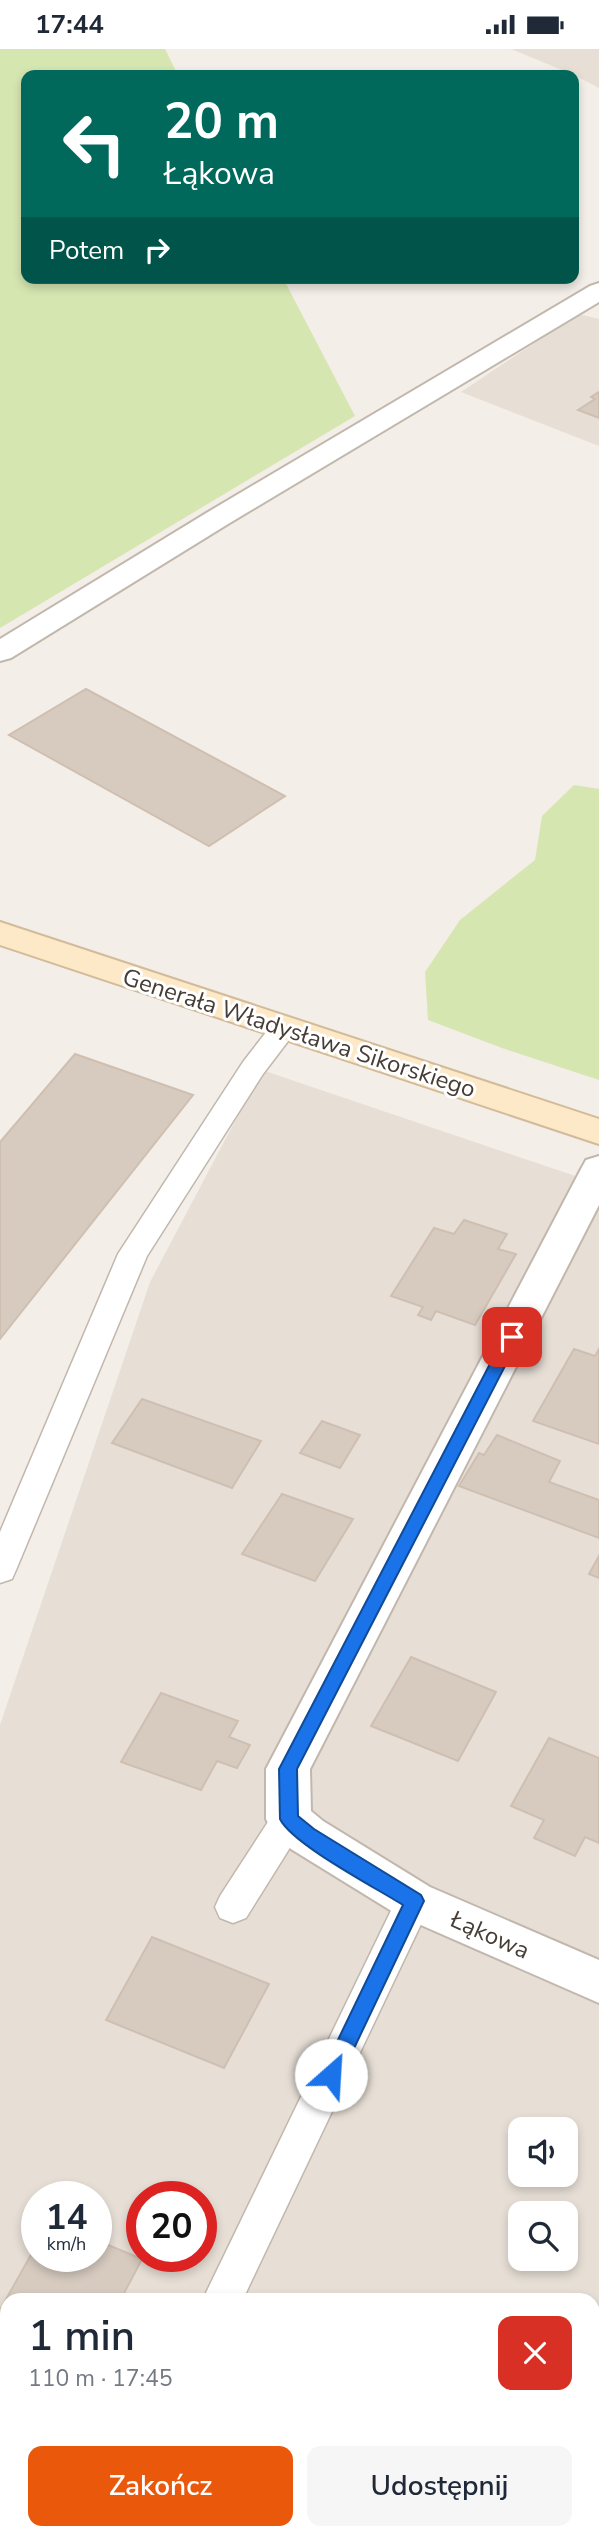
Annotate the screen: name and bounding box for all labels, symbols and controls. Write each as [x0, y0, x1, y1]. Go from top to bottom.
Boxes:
text: 17:44 [35, 7, 104, 42]
text: 20 m [164, 88, 279, 155]
icon: left [49, 98, 140, 189]
text: Łąkowa [164, 152, 275, 195]
icon: right [138, 231, 176, 269]
text: Potem [49, 233, 124, 268]
street label: Generała Władysława Sikorskiego [118, 961, 480, 1105]
pin [482, 1307, 542, 1367]
icon: arrive [493, 1318, 531, 1356]
street label: Łąkowa [445, 1903, 535, 1967]
position arrow [294, 2038, 368, 2112]
map controls [508, 2117, 578, 2271]
button: sound [508, 2117, 578, 2187]
speed limit sign: 20 [126, 2181, 217, 2272]
text: 14 [45, 2194, 88, 2241]
button: search [508, 2201, 578, 2271]
text: km/h [47, 2232, 86, 2256]
text: 1 min [28, 2308, 135, 2365]
button: close [498, 2316, 572, 2390]
text: 110 m · 17:45 [28, 2363, 173, 2394]
button: Zakończ [28, 2446, 293, 2526]
button: Udostępnij [307, 2446, 572, 2526]

